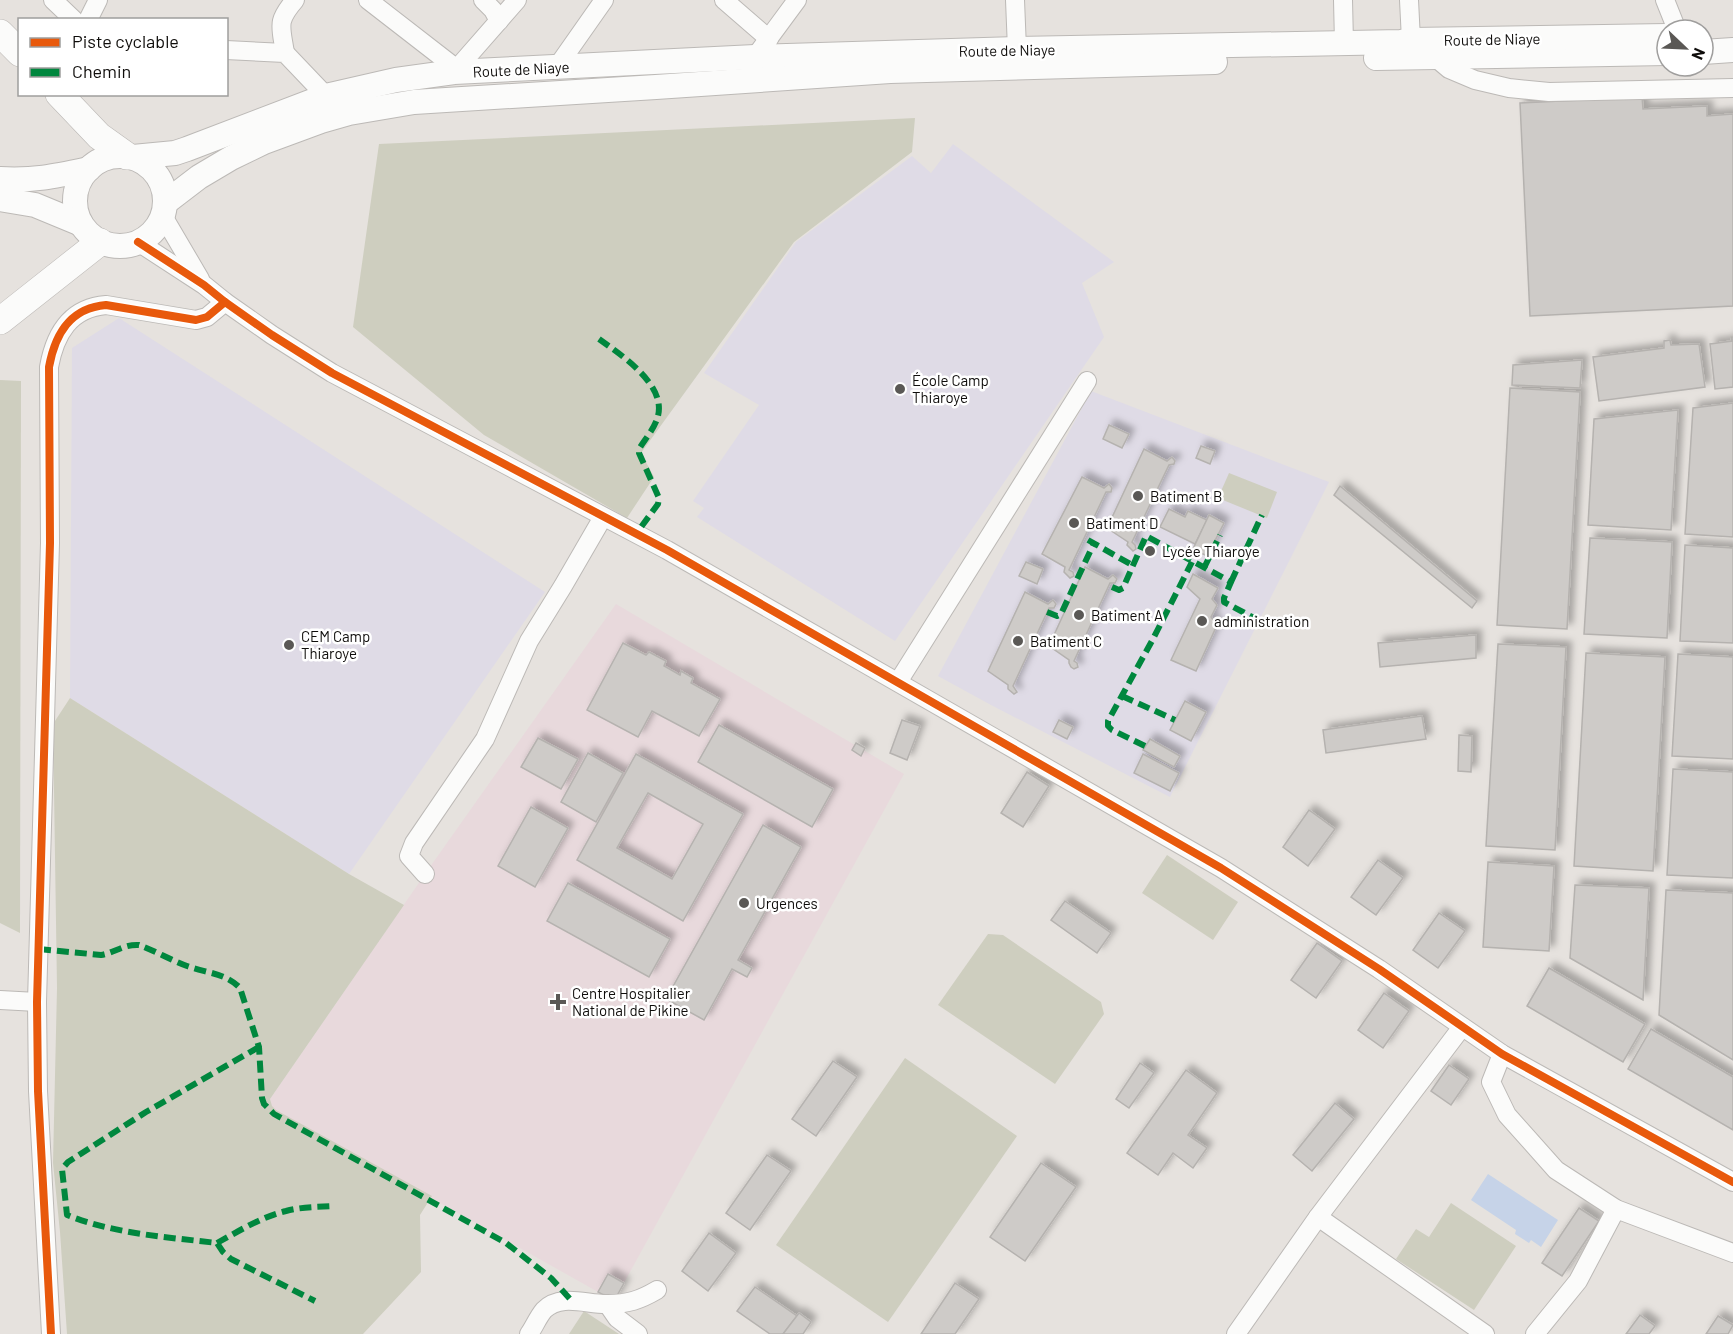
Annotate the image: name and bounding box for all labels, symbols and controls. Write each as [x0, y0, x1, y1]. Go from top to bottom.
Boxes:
legend [18, 18, 228, 96]
north arrow [1655, 18, 1715, 78]
street label: Route de Niaye [1443, 29, 1541, 49]
text: Piste cyclable [72, 30, 179, 52]
street label: Route de Niaye [958, 40, 1056, 60]
text: N [1688, 45, 1710, 63]
street label: Route de Niaye [472, 57, 570, 81]
text: Chemin [72, 60, 131, 82]
place label: École Camp Thiaroye [912, 371, 989, 406]
marker: École Camp Thiaroye [893, 382, 907, 396]
place label: Batiment B [1150, 487, 1222, 505]
marker: Batiment B [1131, 489, 1145, 503]
place label: Batiment D [1086, 514, 1158, 532]
marker: Batiment D [1067, 516, 1081, 530]
place label: Lycée Thiaroye [1162, 542, 1260, 560]
marker: Lycée Thiaroye [1143, 544, 1157, 558]
place label: Batiment A [1091, 606, 1163, 624]
marker: Batiment A [1072, 608, 1086, 622]
place label: administration [1214, 612, 1309, 630]
marker: administration [1195, 614, 1209, 628]
place label: CEM Camp Thiaroye [301, 627, 370, 662]
place label: Batiment C [1030, 632, 1102, 650]
marker: Batiment C [1011, 634, 1025, 648]
marker: CEM Camp Thiaroye [282, 638, 296, 652]
place label: Urgences [756, 894, 818, 912]
marker: Urgences [737, 896, 751, 910]
place label: Centre Hospitalier National de Pikine [572, 984, 691, 1019]
marker: Centre Hospitalier National de Pikine [549, 993, 567, 1011]

